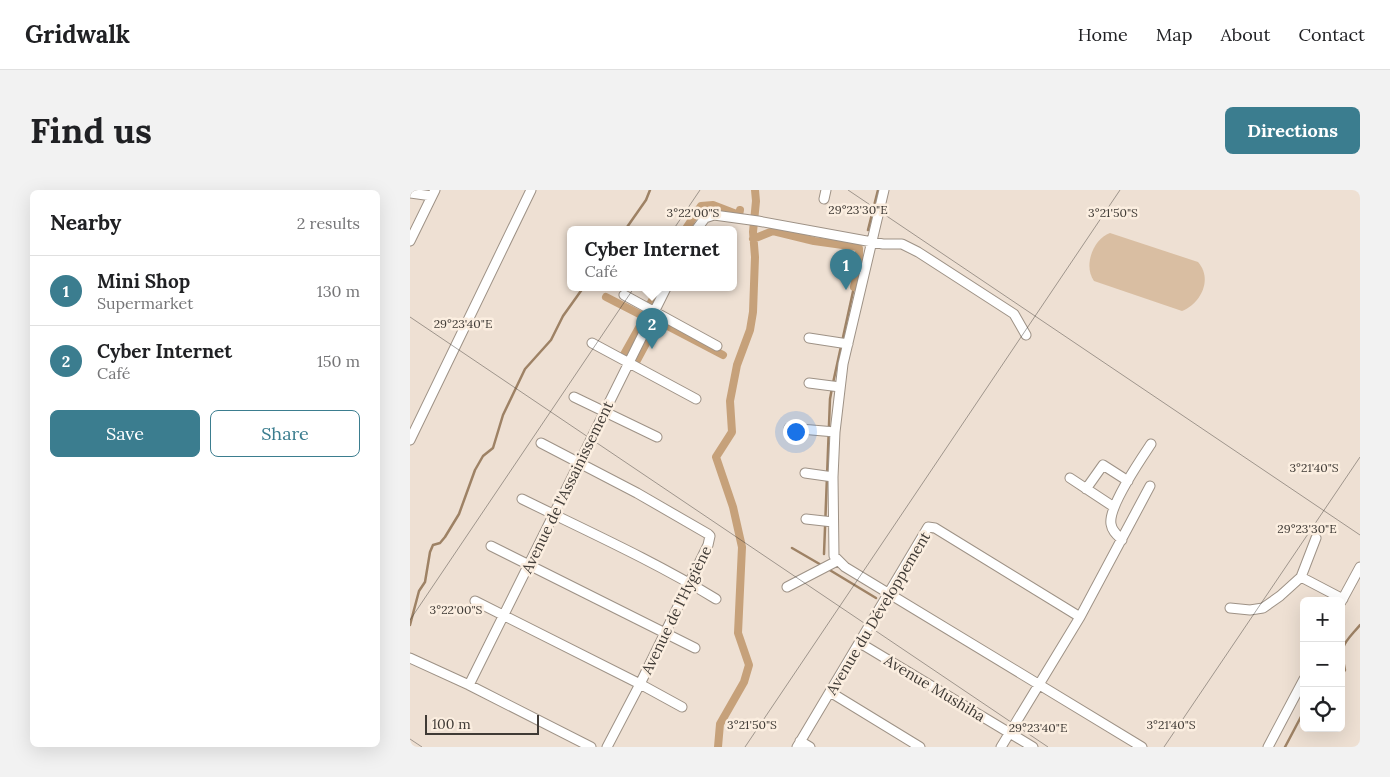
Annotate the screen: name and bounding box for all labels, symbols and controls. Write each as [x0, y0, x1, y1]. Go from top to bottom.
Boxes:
text: Gridwalk [25, 19, 130, 50]
text: Home [1078, 23, 1128, 46]
text: Map [1156, 23, 1192, 46]
text: About [1220, 23, 1270, 46]
text: Contact [1298, 23, 1365, 46]
button: Directions [1225, 107, 1360, 154]
text: Find us [30, 108, 152, 153]
text: 29°23'30"E [828, 202, 888, 217]
text: 3°22'00"S [667, 205, 720, 220]
text: 3°21'50"S [1088, 205, 1138, 220]
text: Nearby [50, 209, 121, 236]
text: 2 results [297, 213, 360, 233]
popup [567, 226, 737, 291]
text: Cyber Internet [584, 237, 720, 261]
pin: 1 [830, 249, 862, 290]
text: Café [584, 261, 618, 281]
text: Mini Shop [97, 269, 190, 293]
text: 1 [63, 281, 69, 301]
text: 130 m [317, 281, 360, 301]
text: Supermarket [97, 293, 193, 313]
pin: 2 [636, 308, 668, 349]
text: 29°23'40"E [434, 316, 492, 331]
text: Cyber Internet [97, 339, 232, 363]
text: 2 [62, 351, 70, 371]
text: 150 m [317, 351, 360, 371]
text: Café [97, 363, 130, 383]
street label: Avenue de l'Assainissement [517, 398, 617, 577]
button: Save [50, 410, 200, 457]
button: Share [210, 410, 360, 457]
your location [783, 419, 809, 445]
text: 3°21'40"S [1289, 460, 1339, 475]
text: 29°23'30"E [1277, 521, 1337, 536]
street label: Avenue du Développement [821, 528, 934, 699]
street label: Avenue de l'Hygiène [636, 543, 715, 678]
map controls [1300, 597, 1345, 732]
button: + [1300, 597, 1345, 642]
text: 3°22'00"S [430, 602, 483, 617]
button: − [1300, 642, 1345, 687]
street label: Avenue Mushiha [880, 650, 989, 726]
button: locate [1300, 687, 1345, 732]
scale bar [425, 712, 539, 735]
text: 100 m [432, 715, 471, 733]
text: 3°21'50"S [727, 717, 777, 732]
text: 3°21'40"S [1146, 717, 1196, 732]
text: 29°23'40"E [1009, 720, 1067, 735]

